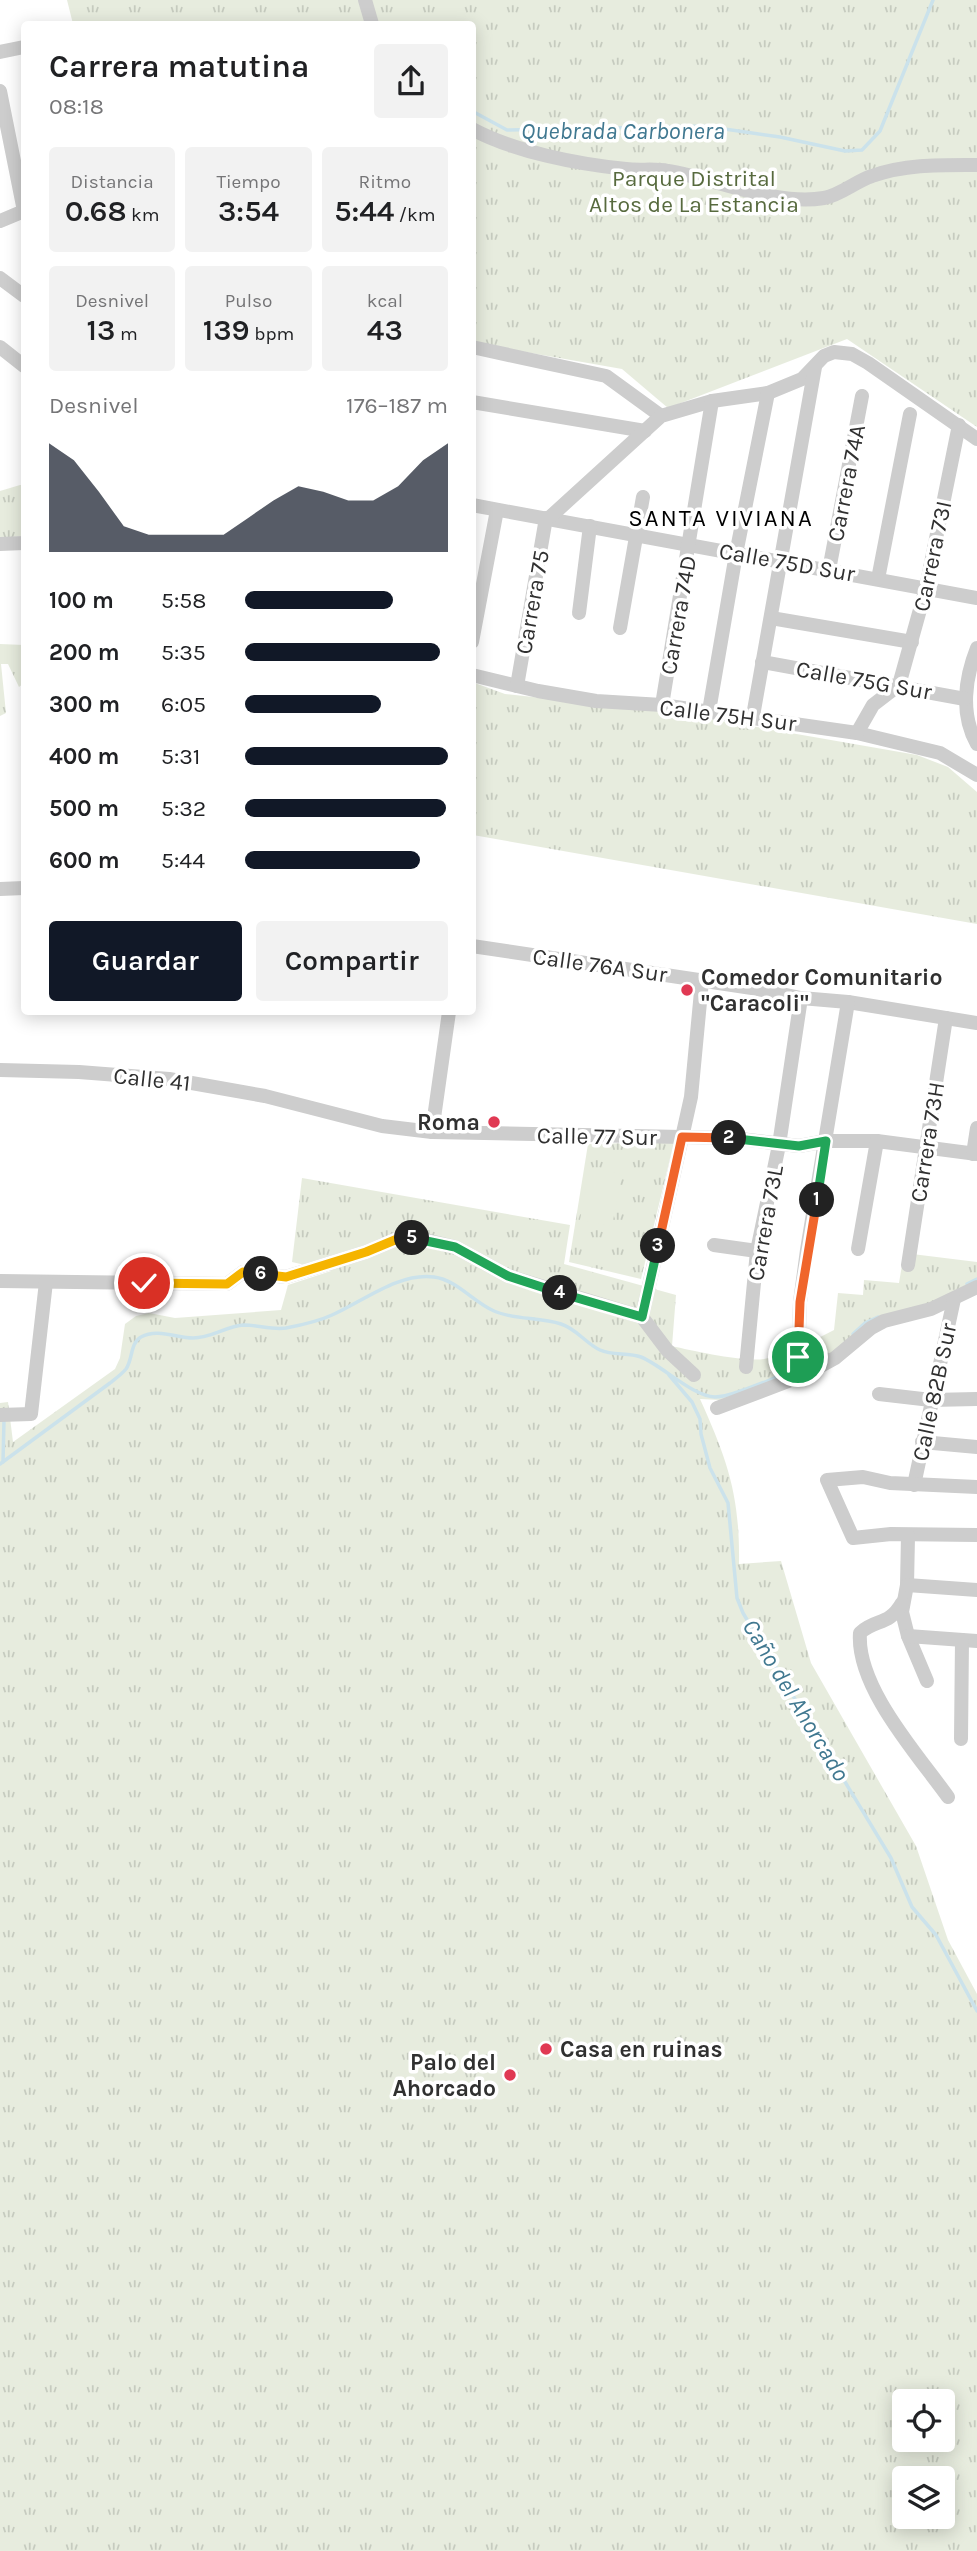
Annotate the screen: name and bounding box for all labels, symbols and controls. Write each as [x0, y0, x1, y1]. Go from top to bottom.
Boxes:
button: share [374, 44, 448, 118]
text: Carrera matutina [49, 48, 309, 85]
text: 08:18 [49, 93, 104, 120]
water label: Quebrada Carbonera [521, 117, 725, 145]
park label: Parque Distrital Altos de La Estancia [589, 165, 799, 218]
text: Distancia [71, 171, 154, 193]
text: Tiempo [216, 171, 281, 193]
text: Ritmo [359, 171, 411, 193]
text: 0.68 [65, 193, 127, 229]
text: 3:54 [218, 193, 279, 229]
text: 5:44 [334, 193, 394, 229]
text: km [127, 204, 160, 226]
text: /km [394, 204, 436, 226]
text: Desnivel [75, 290, 149, 312]
text: Pulso [225, 290, 272, 312]
text: kcal [367, 290, 403, 312]
text: 13 [87, 312, 115, 348]
text: 139 [203, 312, 250, 348]
text: 43 [367, 312, 403, 348]
text: m [115, 323, 138, 345]
text: bpm [250, 323, 294, 345]
text: Desnivel [49, 392, 139, 419]
text: 176–187 m [346, 392, 448, 419]
street label: Carrera 74A [822, 422, 871, 544]
street label: Carrera 73I [908, 498, 957, 614]
district label: SANTA VIVIANA [628, 504, 814, 532]
street label: Calle 75D Sur [717, 537, 858, 588]
street label: Carrera 75 [510, 548, 555, 656]
street label: Carrera 74D [655, 553, 702, 677]
text: 100 m [49, 587, 114, 614]
text: 5:58 [161, 587, 206, 614]
text: 200 m [49, 639, 120, 666]
text: 5:35 [161, 639, 206, 666]
street label: Calle 75G Sur [794, 655, 934, 706]
text: 300 m [49, 691, 120, 718]
text: 6:05 [161, 691, 206, 718]
street label: Calle 75H Sur [658, 694, 799, 737]
text: 400 m [49, 743, 119, 770]
text: 5:31 [161, 743, 200, 770]
text: 500 m [49, 795, 119, 822]
text: 5:32 [161, 795, 206, 822]
text: 600 m [49, 847, 120, 874]
text: 5:44 [161, 847, 205, 874]
button: Guardar [49, 921, 242, 1001]
button: Compartir [256, 921, 448, 1001]
street label: Calle 76A Sur [531, 943, 670, 988]
place label: Comedor Comunitario "Caracoli" [701, 964, 942, 1017]
marker: Comedor Comunitario "Caracoli" [679, 982, 695, 998]
street label: Calle 41 [112, 1062, 192, 1097]
street label: Carrera 73H [905, 1080, 950, 1204]
place label: Roma [417, 1109, 480, 1136]
marker: Roma [486, 1114, 502, 1130]
pin: 2 [712, 1120, 746, 1156]
street label: Calle 77 Sur [537, 1122, 658, 1151]
text: 2 [723, 1126, 734, 1148]
street label: Carrera 73L [742, 1163, 789, 1283]
pin: 1 [800, 1182, 834, 1218]
text: 1 [813, 1188, 820, 1210]
pin: 5 [394, 1220, 430, 1256]
text: 5 [406, 1226, 417, 1248]
pin: 3 [640, 1228, 676, 1264]
text: 3 [652, 1234, 663, 1256]
pin [114, 1253, 174, 1313]
pin: 6 [244, 1256, 278, 1292]
text: 6 [255, 1262, 266, 1284]
icon: check [125, 1264, 163, 1302]
pin: 4 [542, 1276, 578, 1310]
text: 4 [554, 1281, 565, 1303]
street label: Calle 82B Sur [907, 1320, 962, 1464]
pin [768, 1327, 828, 1387]
icon: arrive [779, 1338, 817, 1376]
water label: Caño del Ahorcado [737, 1614, 855, 1786]
place label: Casa en ruinas [560, 2036, 723, 2063]
marker: Casa en ruinas [538, 2041, 554, 2057]
place label: Palo del Ahorcado [392, 2049, 496, 2102]
marker: Palo del Ahorcado [502, 2067, 518, 2083]
map controls [892, 2389, 955, 2529]
button: locate [892, 2389, 955, 2452]
button: layers [892, 2466, 955, 2529]

